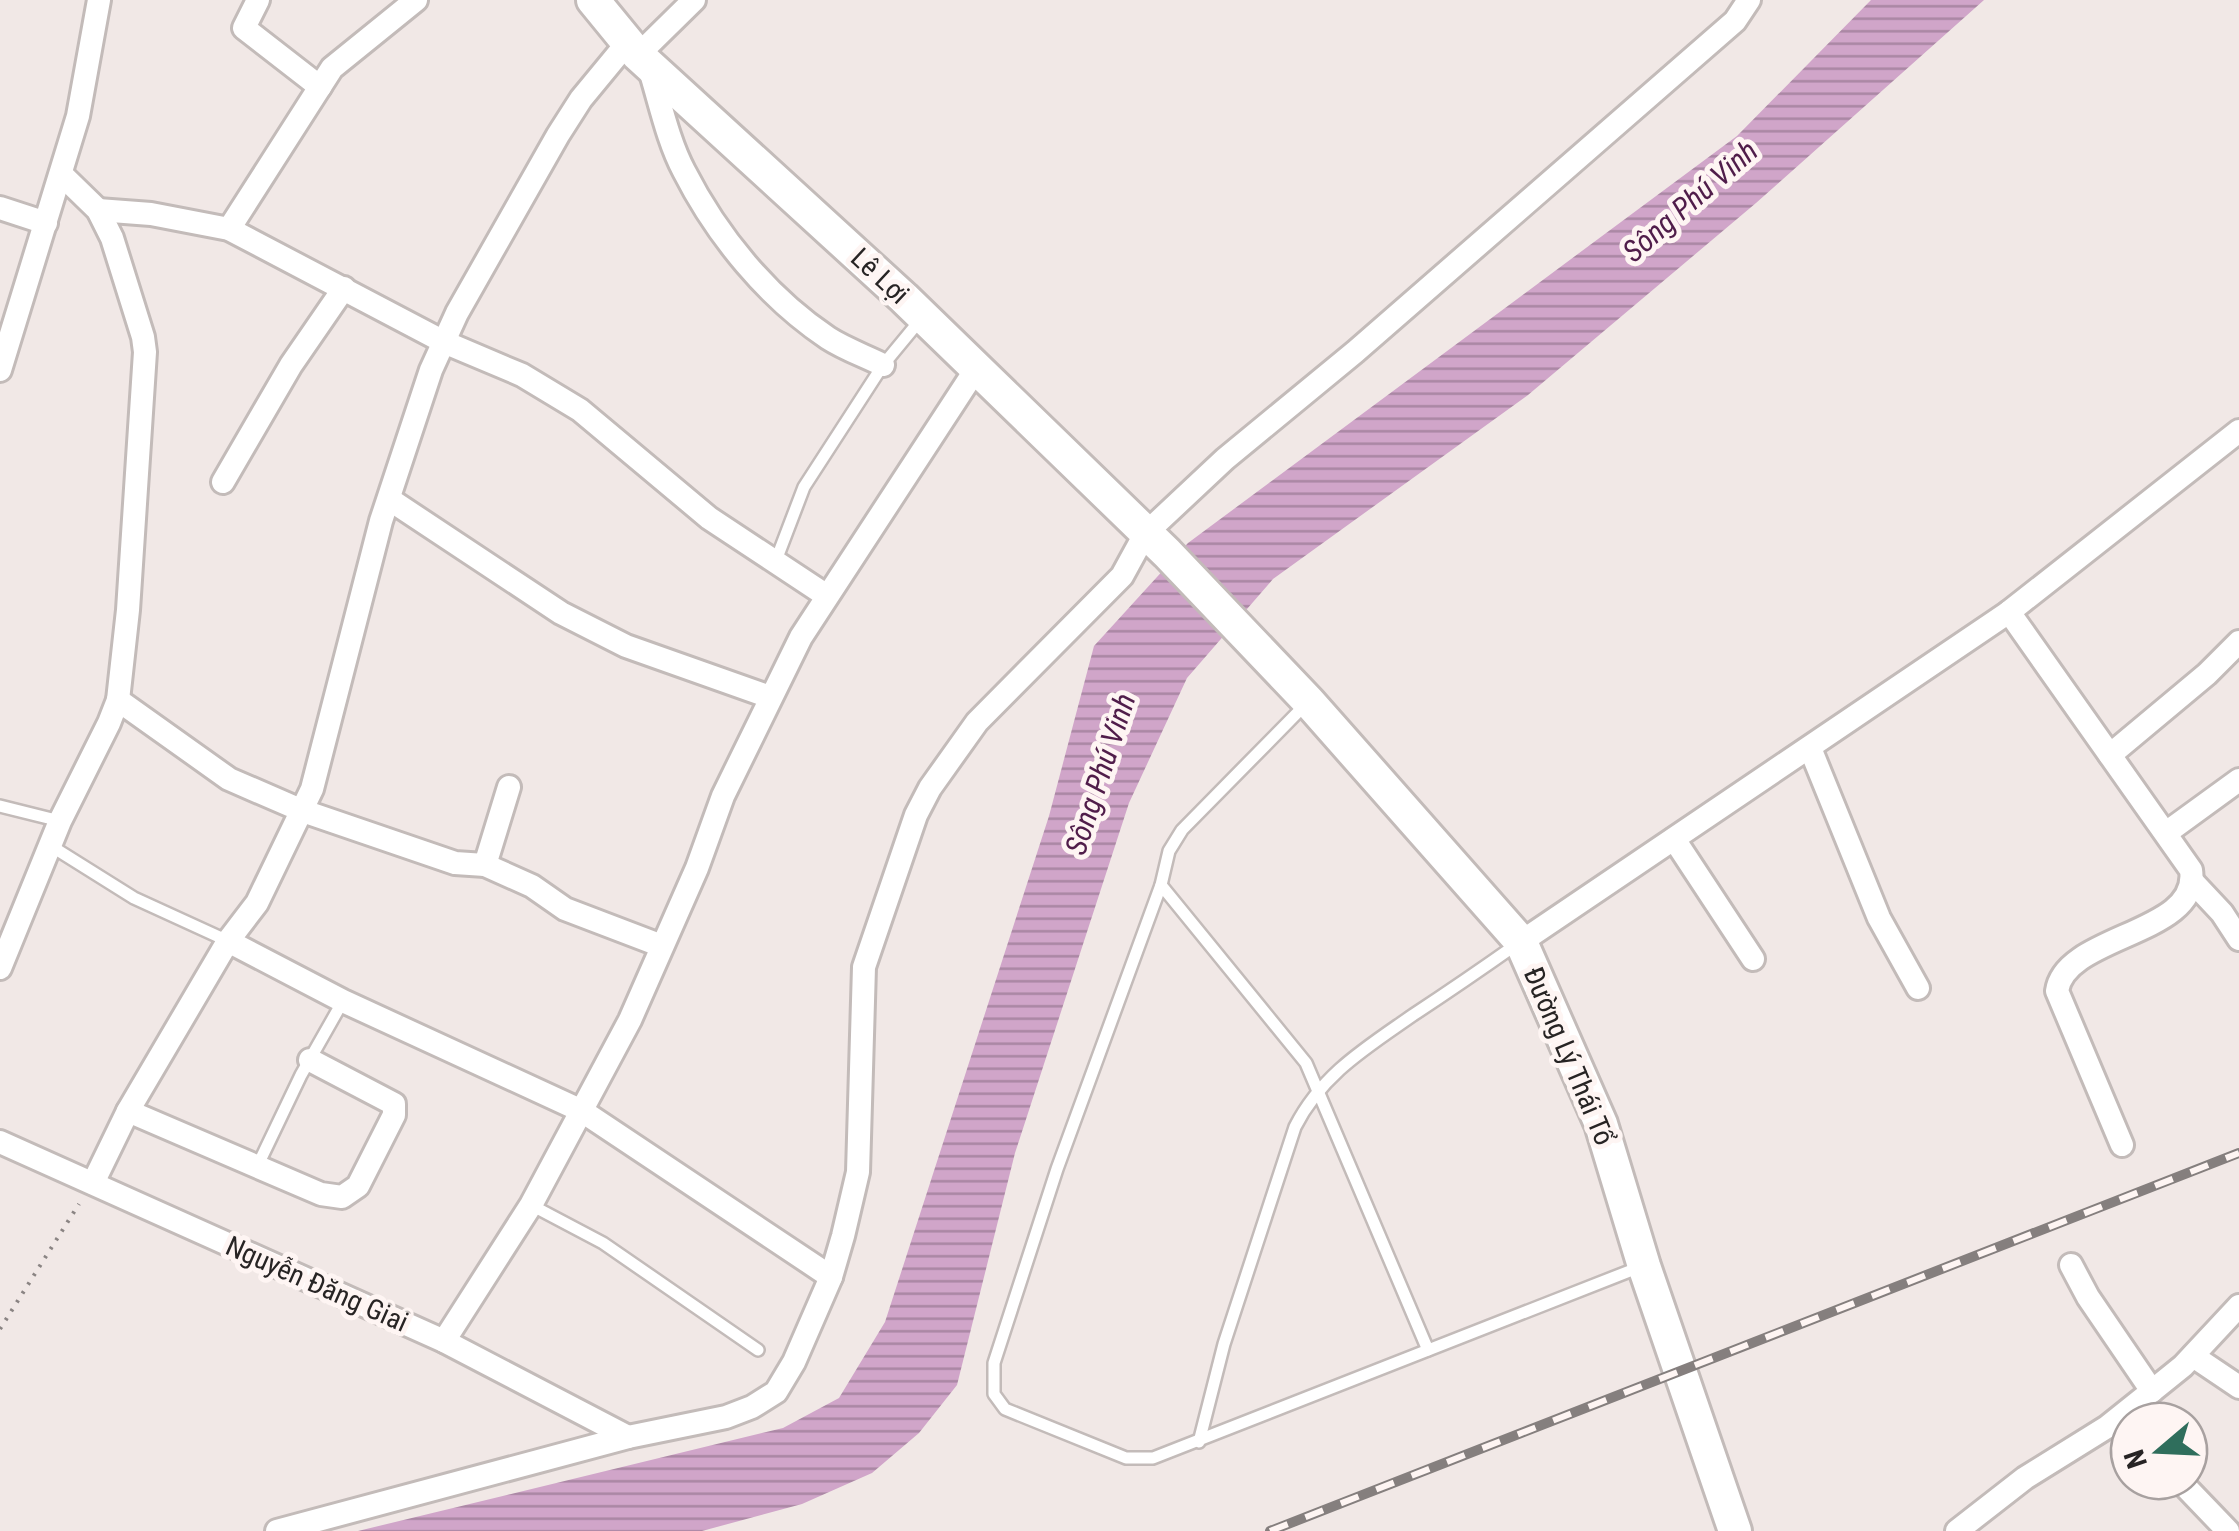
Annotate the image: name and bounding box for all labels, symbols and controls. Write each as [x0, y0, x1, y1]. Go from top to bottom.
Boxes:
water label: Sông Phú Vinh [1615, 133, 1765, 269]
street label: Lê Lợi [844, 241, 916, 311]
water label: Sông Phú Vinh [1058, 689, 1142, 859]
street label: Đường Lý Thái Tổ [1517, 962, 1621, 1150]
street label: Nguyễn Đăng Giai [221, 1229, 413, 1339]
north arrow [2109, 1401, 2209, 1501]
text: N [2117, 1445, 2154, 1472]

